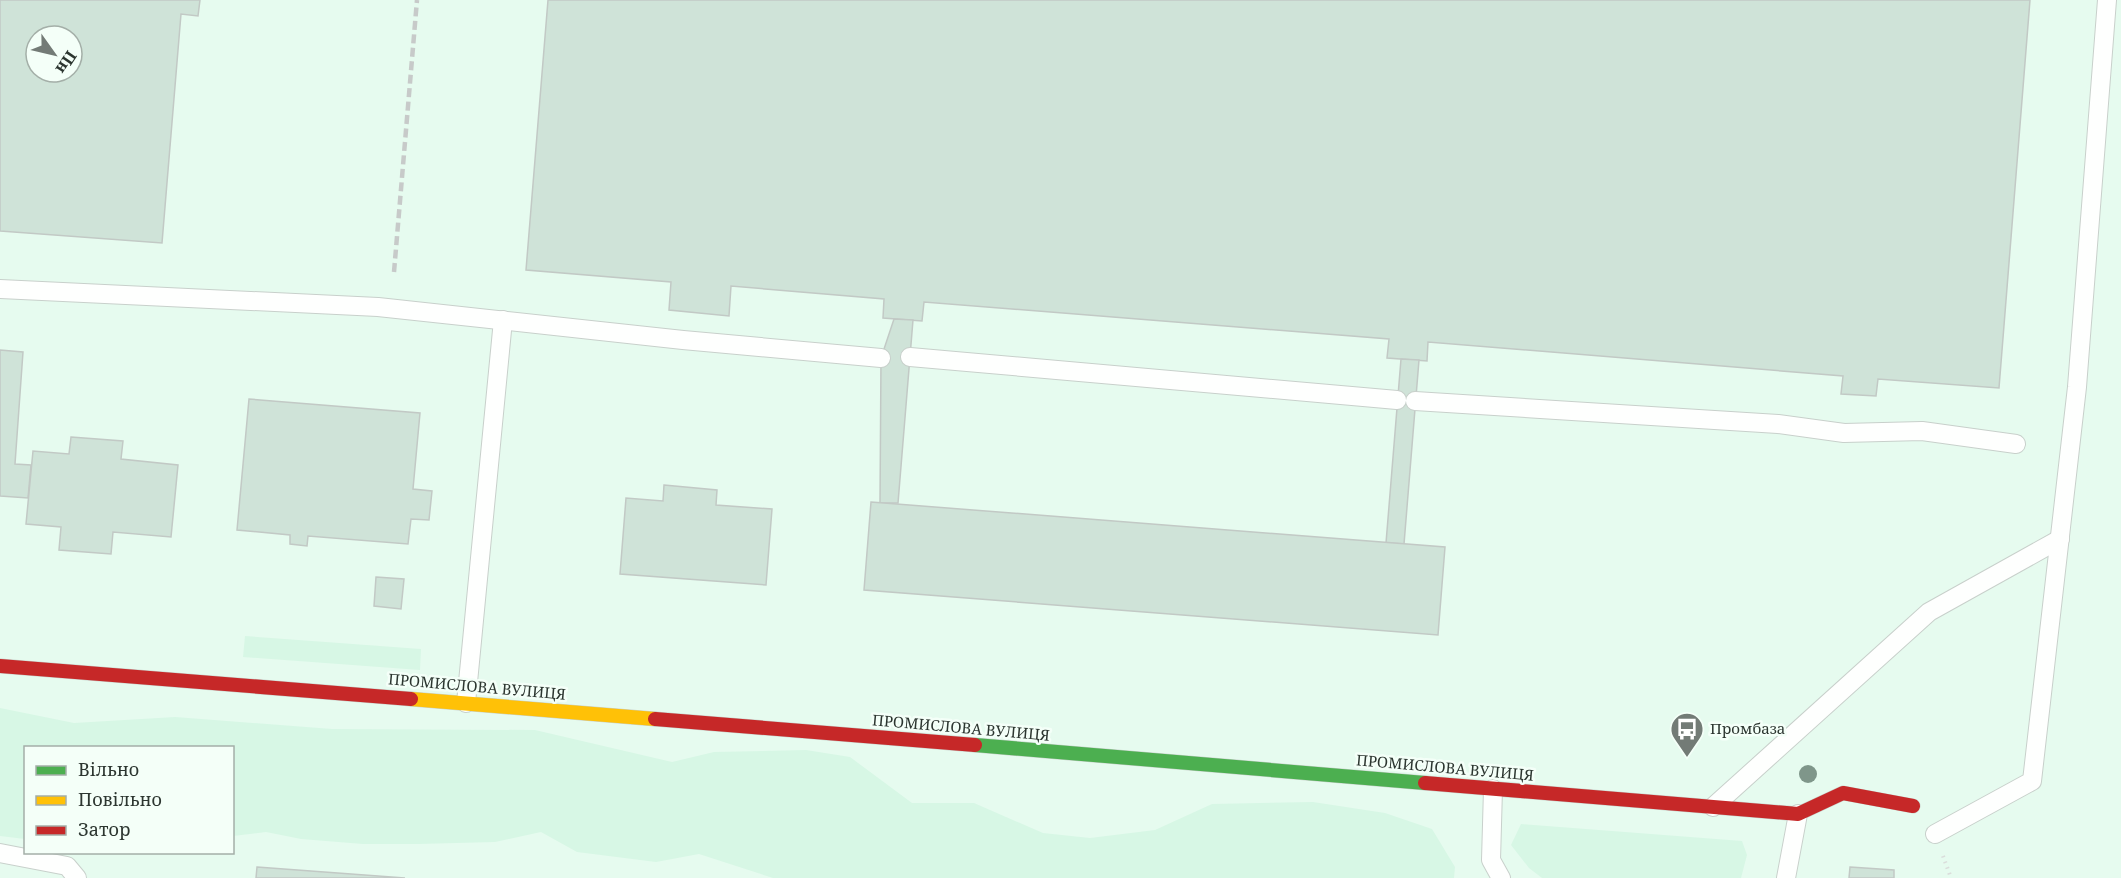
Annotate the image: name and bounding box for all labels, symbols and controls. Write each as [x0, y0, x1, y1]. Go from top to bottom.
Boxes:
north arrow [24, 24, 84, 84]
text: Пн [51, 46, 82, 79]
street label: ПРОМИСЛОВА ВУЛИЦЯ [387, 668, 567, 704]
street label: ПРОМИСЛОВА ВУЛИЦЯ [871, 709, 1051, 745]
bus stop icon: Промбаза [1669, 711, 1705, 758]
place label: Промбаза [1710, 718, 1785, 738]
legend [24, 746, 234, 854]
street label: ПРОМИСЛОВА ВУЛИЦЯ [1355, 749, 1535, 785]
text: Вільно [78, 757, 139, 781]
text: Повільно [78, 787, 162, 811]
text: Затор [78, 817, 130, 841]

